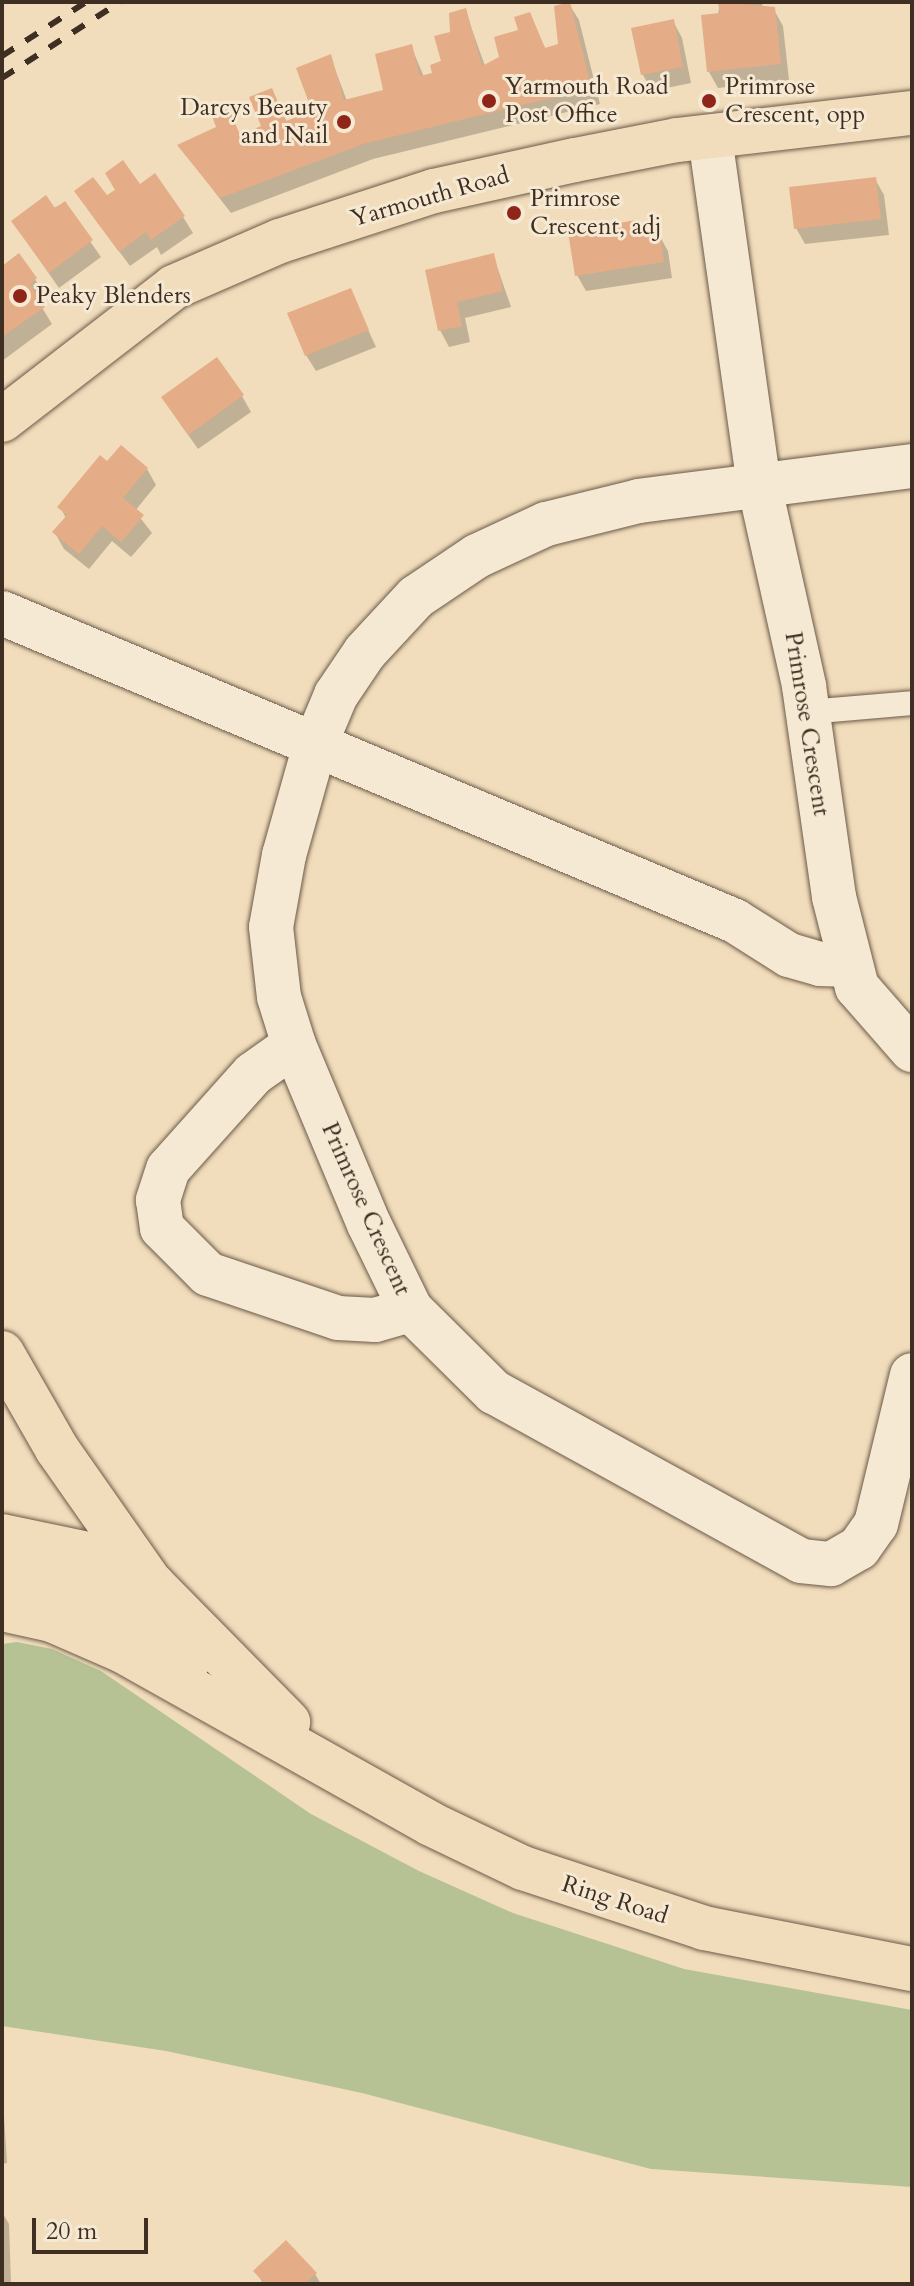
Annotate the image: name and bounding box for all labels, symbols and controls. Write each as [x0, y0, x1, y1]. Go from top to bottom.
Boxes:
place label: Yarmouth Road Post Office [505, 73, 668, 129]
place label: Primrose Crescent, opp [725, 73, 865, 129]
marker: Yarmouth Road Post Office [480, 92, 498, 110]
marker: Primrose Crescent, opp [700, 92, 718, 110]
place label: Darcys Beauty and Nail [180, 94, 328, 150]
marker: Darcys Beauty and Nail [335, 113, 353, 131]
street label: Yarmouth Road [347, 161, 513, 233]
place label: Primrose Crescent, adj [530, 185, 662, 241]
marker: Primrose Crescent, adj [505, 204, 523, 222]
place label: Peaky Blenders [36, 282, 191, 310]
marker: Peaky Blenders [11, 287, 29, 305]
street label: Primrose Crescent [778, 630, 836, 818]
street label: Primrose Crescent [315, 1118, 417, 1300]
street label: Ring Road [558, 1869, 672, 1931]
scale bar [36, 2202, 152, 2252]
text: 20 m [46, 2215, 97, 2248]

